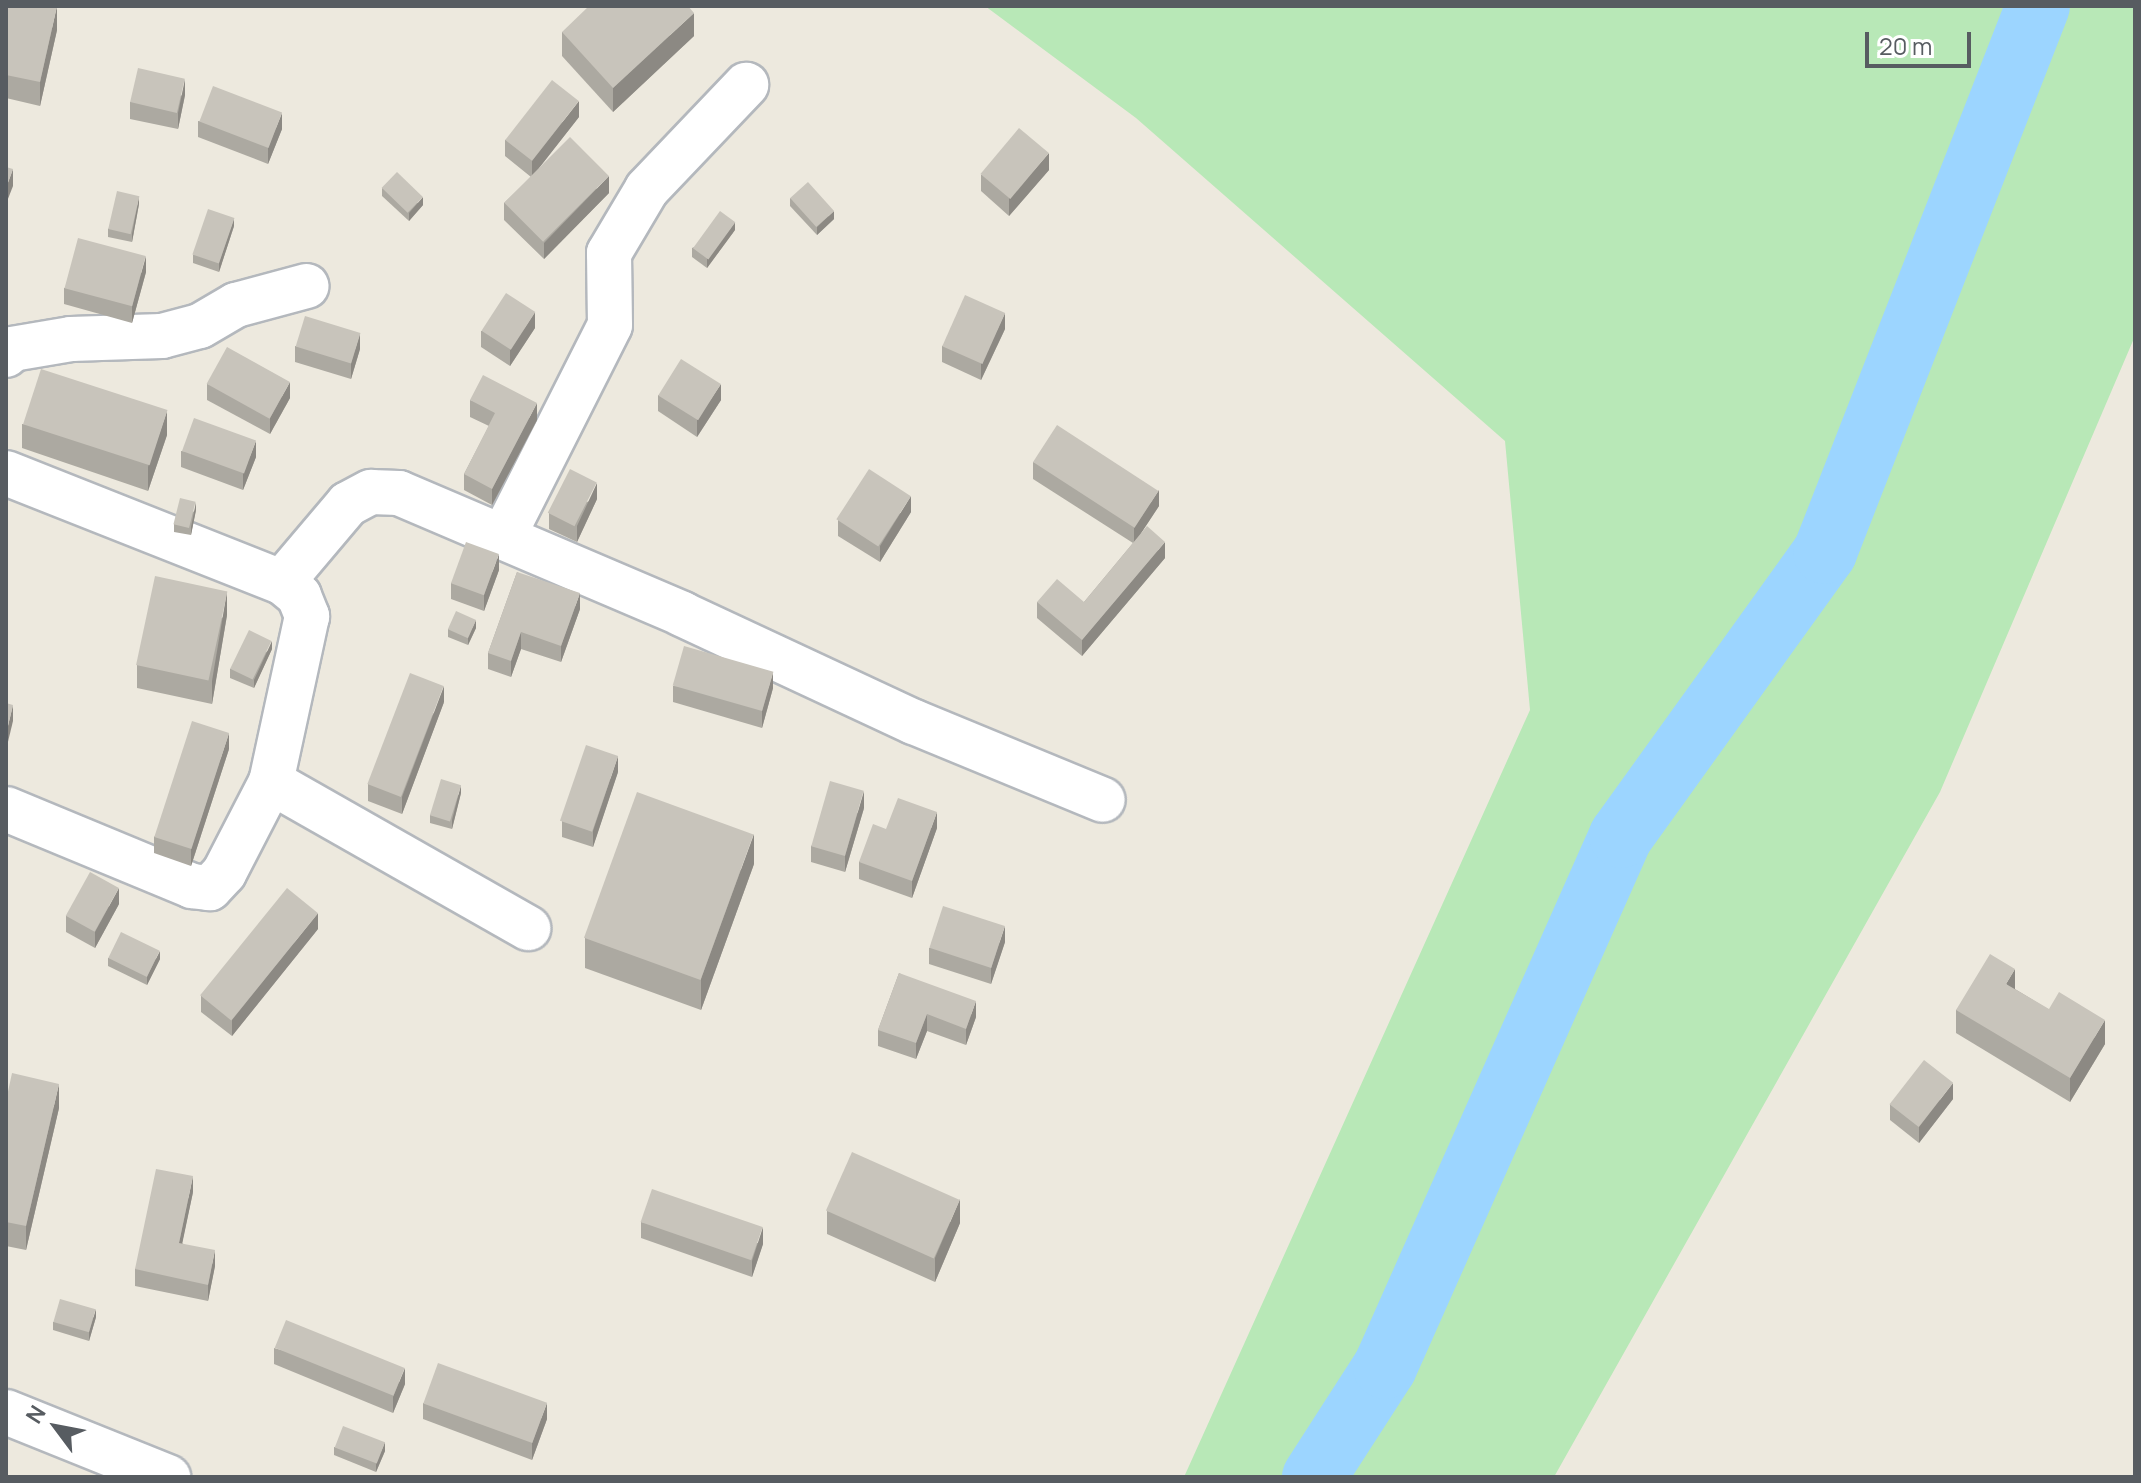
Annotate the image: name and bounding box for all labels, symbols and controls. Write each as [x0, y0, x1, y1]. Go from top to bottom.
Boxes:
scale bar [1869, 16, 1975, 66]
text: 20 m [1879, 29, 1932, 62]
north arrow [16, 1387, 96, 1467]
text: N [19, 1400, 53, 1429]

